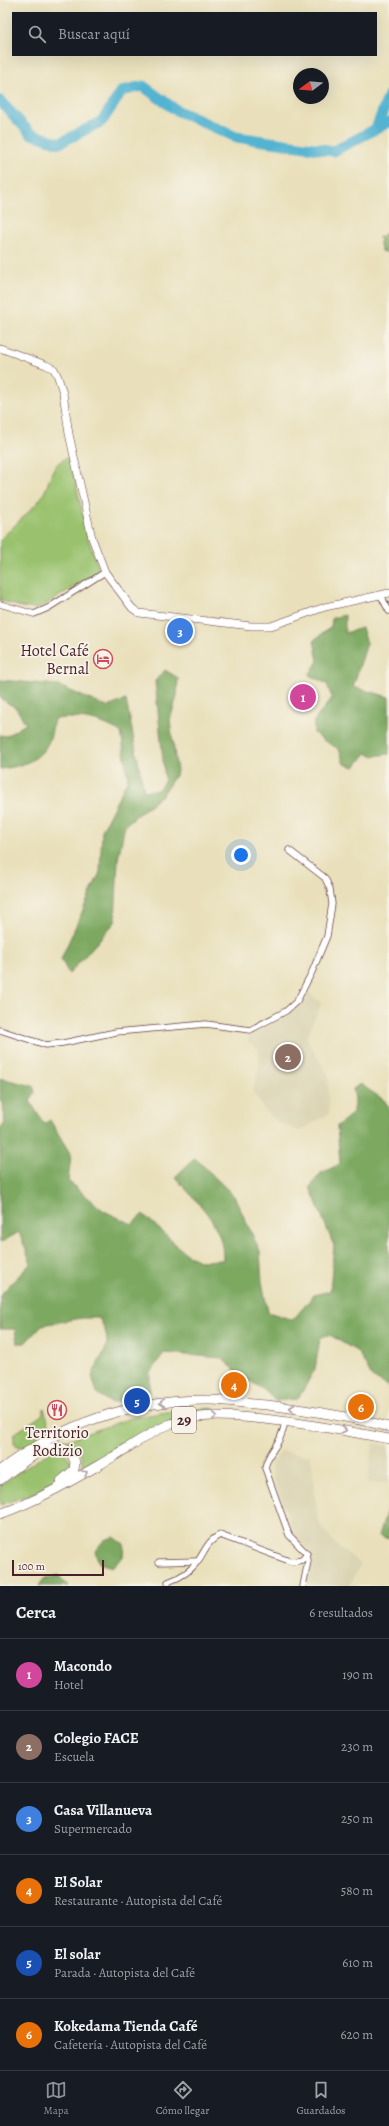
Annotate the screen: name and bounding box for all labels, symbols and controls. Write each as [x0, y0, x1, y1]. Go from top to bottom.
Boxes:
search box [12, 12, 377, 56]
icon: search [26, 23, 48, 45]
text: Buscar aquí [58, 24, 130, 44]
north arrow [293, 68, 329, 104]
pin: 3 [167, 616, 193, 646]
place label: Hotel Café Bernal [20, 640, 89, 680]
hotel icon: Hotel Café Bernal [92, 648, 114, 670]
pin: 1 [290, 682, 316, 712]
your location [231, 845, 251, 865]
pin: 2 [275, 1042, 301, 1072]
pin: 4 [221, 1370, 247, 1400]
pin: 5 [124, 1386, 150, 1416]
pin: 6 [348, 1392, 374, 1422]
one-way arrow [159, 1398, 165, 1407]
restaurant icon: Territorio Rodizio [46, 1399, 68, 1421]
one-way arrow [289, 1404, 295, 1413]
road number: 29 [172, 1407, 196, 1433]
one-way arrow [212, 1411, 218, 1420]
place label: Territorio Rodizio [25, 1422, 89, 1462]
one-way arrow [341, 1426, 347, 1434]
one-way arrow [81, 1471, 88, 1478]
scale bar [12, 1558, 104, 1577]
text: 100 m [18, 1559, 45, 1574]
text: Cerca [16, 1601, 56, 1624]
text: 6 resultados [309, 1604, 373, 1621]
text: Macondo [54, 1656, 112, 1676]
text: 1 [27, 1666, 31, 1683]
text: 190 m [342, 1666, 373, 1683]
text: Hotel [54, 1676, 83, 1693]
text: Colegio FACE [54, 1728, 139, 1748]
text: 2 [26, 1738, 32, 1755]
text: 230 m [341, 1738, 373, 1755]
text: Escuela [54, 1748, 95, 1765]
text: Casa Villanueva [54, 1800, 152, 1820]
text: 3 [26, 1810, 32, 1827]
text: 250 m [341, 1810, 373, 1827]
text: Supermercado [54, 1820, 132, 1837]
text: El Solar [54, 1872, 103, 1892]
text: 4 [26, 1882, 32, 1899]
text: 580 m [341, 1882, 373, 1899]
text: Restaurante · Autopista del Café [54, 1892, 222, 1909]
text: El solar [54, 1944, 101, 1964]
text: 5 [26, 1954, 32, 1971]
text: 610 m [342, 1954, 373, 1971]
text: Parada · Autopista del Café [54, 1964, 195, 1981]
text: Kokedama Tienda Café [54, 2016, 198, 2036]
text: 6 [26, 2026, 32, 2043]
text: 620 m [340, 2026, 373, 2043]
text: Cafetería · Autopista del Café [54, 2036, 207, 2053]
tab: Mapa [43, 2079, 69, 2118]
tab: Cómo llegar [156, 2079, 210, 2118]
tab: Guardados [296, 2079, 346, 2118]

